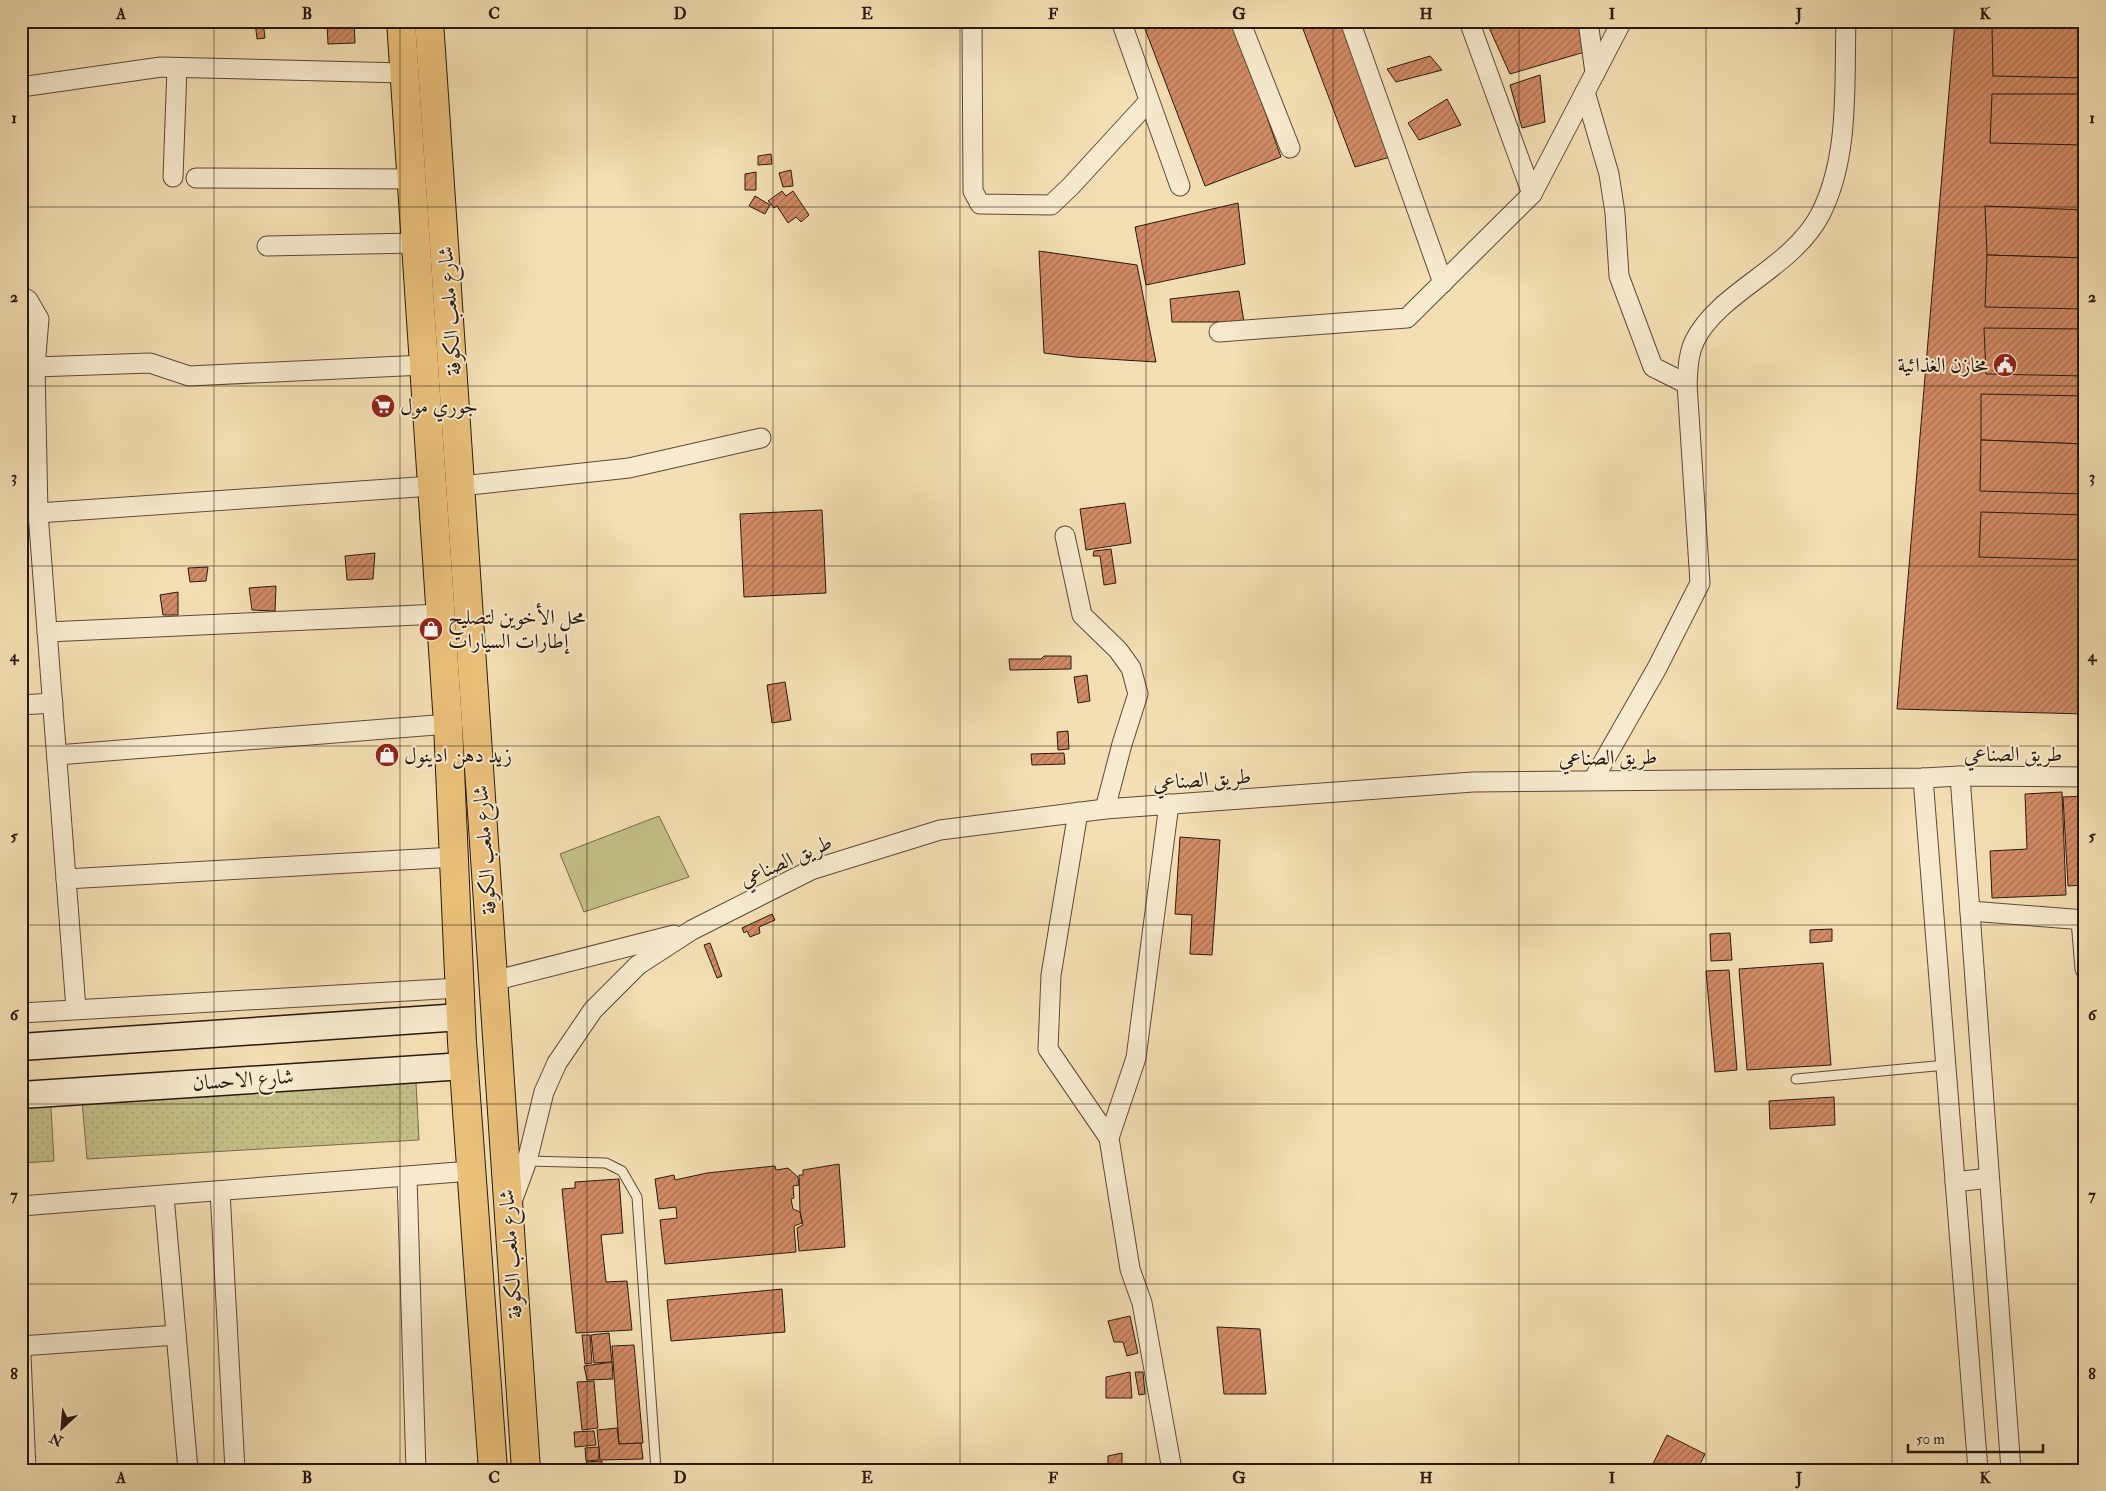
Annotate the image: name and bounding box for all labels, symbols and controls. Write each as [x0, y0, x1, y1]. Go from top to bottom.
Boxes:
text: A [115, 4, 127, 24]
text: B [302, 4, 312, 24]
text: C [488, 4, 500, 24]
text: D [673, 4, 687, 24]
text: E [861, 4, 873, 24]
text: F [1048, 4, 1058, 24]
text: G [1232, 4, 1246, 24]
text: H [1419, 4, 1433, 24]
text: I [1609, 4, 1616, 24]
text: J [1795, 4, 1803, 25]
text: K [1979, 4, 1991, 24]
text: 1 [11, 108, 17, 128]
text: 1 [2089, 108, 2095, 128]
street label: شارع ملعب الكوفة [432, 245, 472, 377]
text: 2 [10, 287, 18, 307]
text: 2 [2088, 287, 2096, 307]
place label: مخازن الغذائية [1897, 352, 1988, 379]
public building icon: مخازن الغذائية [1992, 352, 2018, 378]
supermarket icon: جوري مول [370, 393, 396, 419]
place label: جوري مول [400, 393, 478, 422]
text: 3 [11, 467, 17, 487]
text: 3 [2089, 467, 2095, 487]
place label: محل الأخوين لتصليح إطارات السيارات [448, 602, 586, 655]
shop icon: محل الأخوين لتصليح إطارات السيارات [418, 616, 444, 642]
text: 4 [9, 646, 20, 666]
text: 4 [2087, 646, 2098, 666]
street label: طريق الصناعي [1964, 741, 2062, 771]
shop icon: زيد دهن ادينول [374, 742, 400, 768]
place label: زيد دهن ادينول [404, 742, 512, 769]
street label: طريق الصناعي [1558, 744, 1658, 775]
street label: طريق الصناعي [1152, 763, 1252, 800]
street label: شارع ملعب الكوفة [467, 784, 507, 916]
text: 5 [10, 826, 18, 846]
text: 5 [2088, 826, 2096, 846]
street label: طريق الصناعي [735, 829, 838, 896]
text: 6 [10, 1005, 20, 1025]
text: 6 [2088, 1005, 2098, 1025]
street label: شارع الاحسان [191, 1063, 295, 1101]
text: 7 [10, 1185, 18, 1205]
text: 7 [2088, 1185, 2096, 1205]
street label: شارع ملعب الكوفة [493, 1188, 533, 1320]
text: 8 [10, 1364, 18, 1384]
text: 8 [2088, 1364, 2096, 1384]
north arrow [38, 1404, 88, 1454]
scale bar [1908, 1421, 2044, 1453]
text: N [47, 1429, 67, 1450]
text: 50 m [1916, 1430, 1945, 1449]
text: A [115, 1468, 127, 1488]
text: B [302, 1468, 312, 1488]
text: C [488, 1468, 500, 1488]
text: D [673, 1468, 687, 1488]
text: E [861, 1468, 873, 1488]
text: F [1048, 1468, 1058, 1488]
text: G [1232, 1468, 1246, 1488]
text: H [1419, 1468, 1433, 1488]
text: I [1609, 1468, 1616, 1488]
text: J [1795, 1468, 1803, 1489]
text: K [1979, 1468, 1991, 1488]

